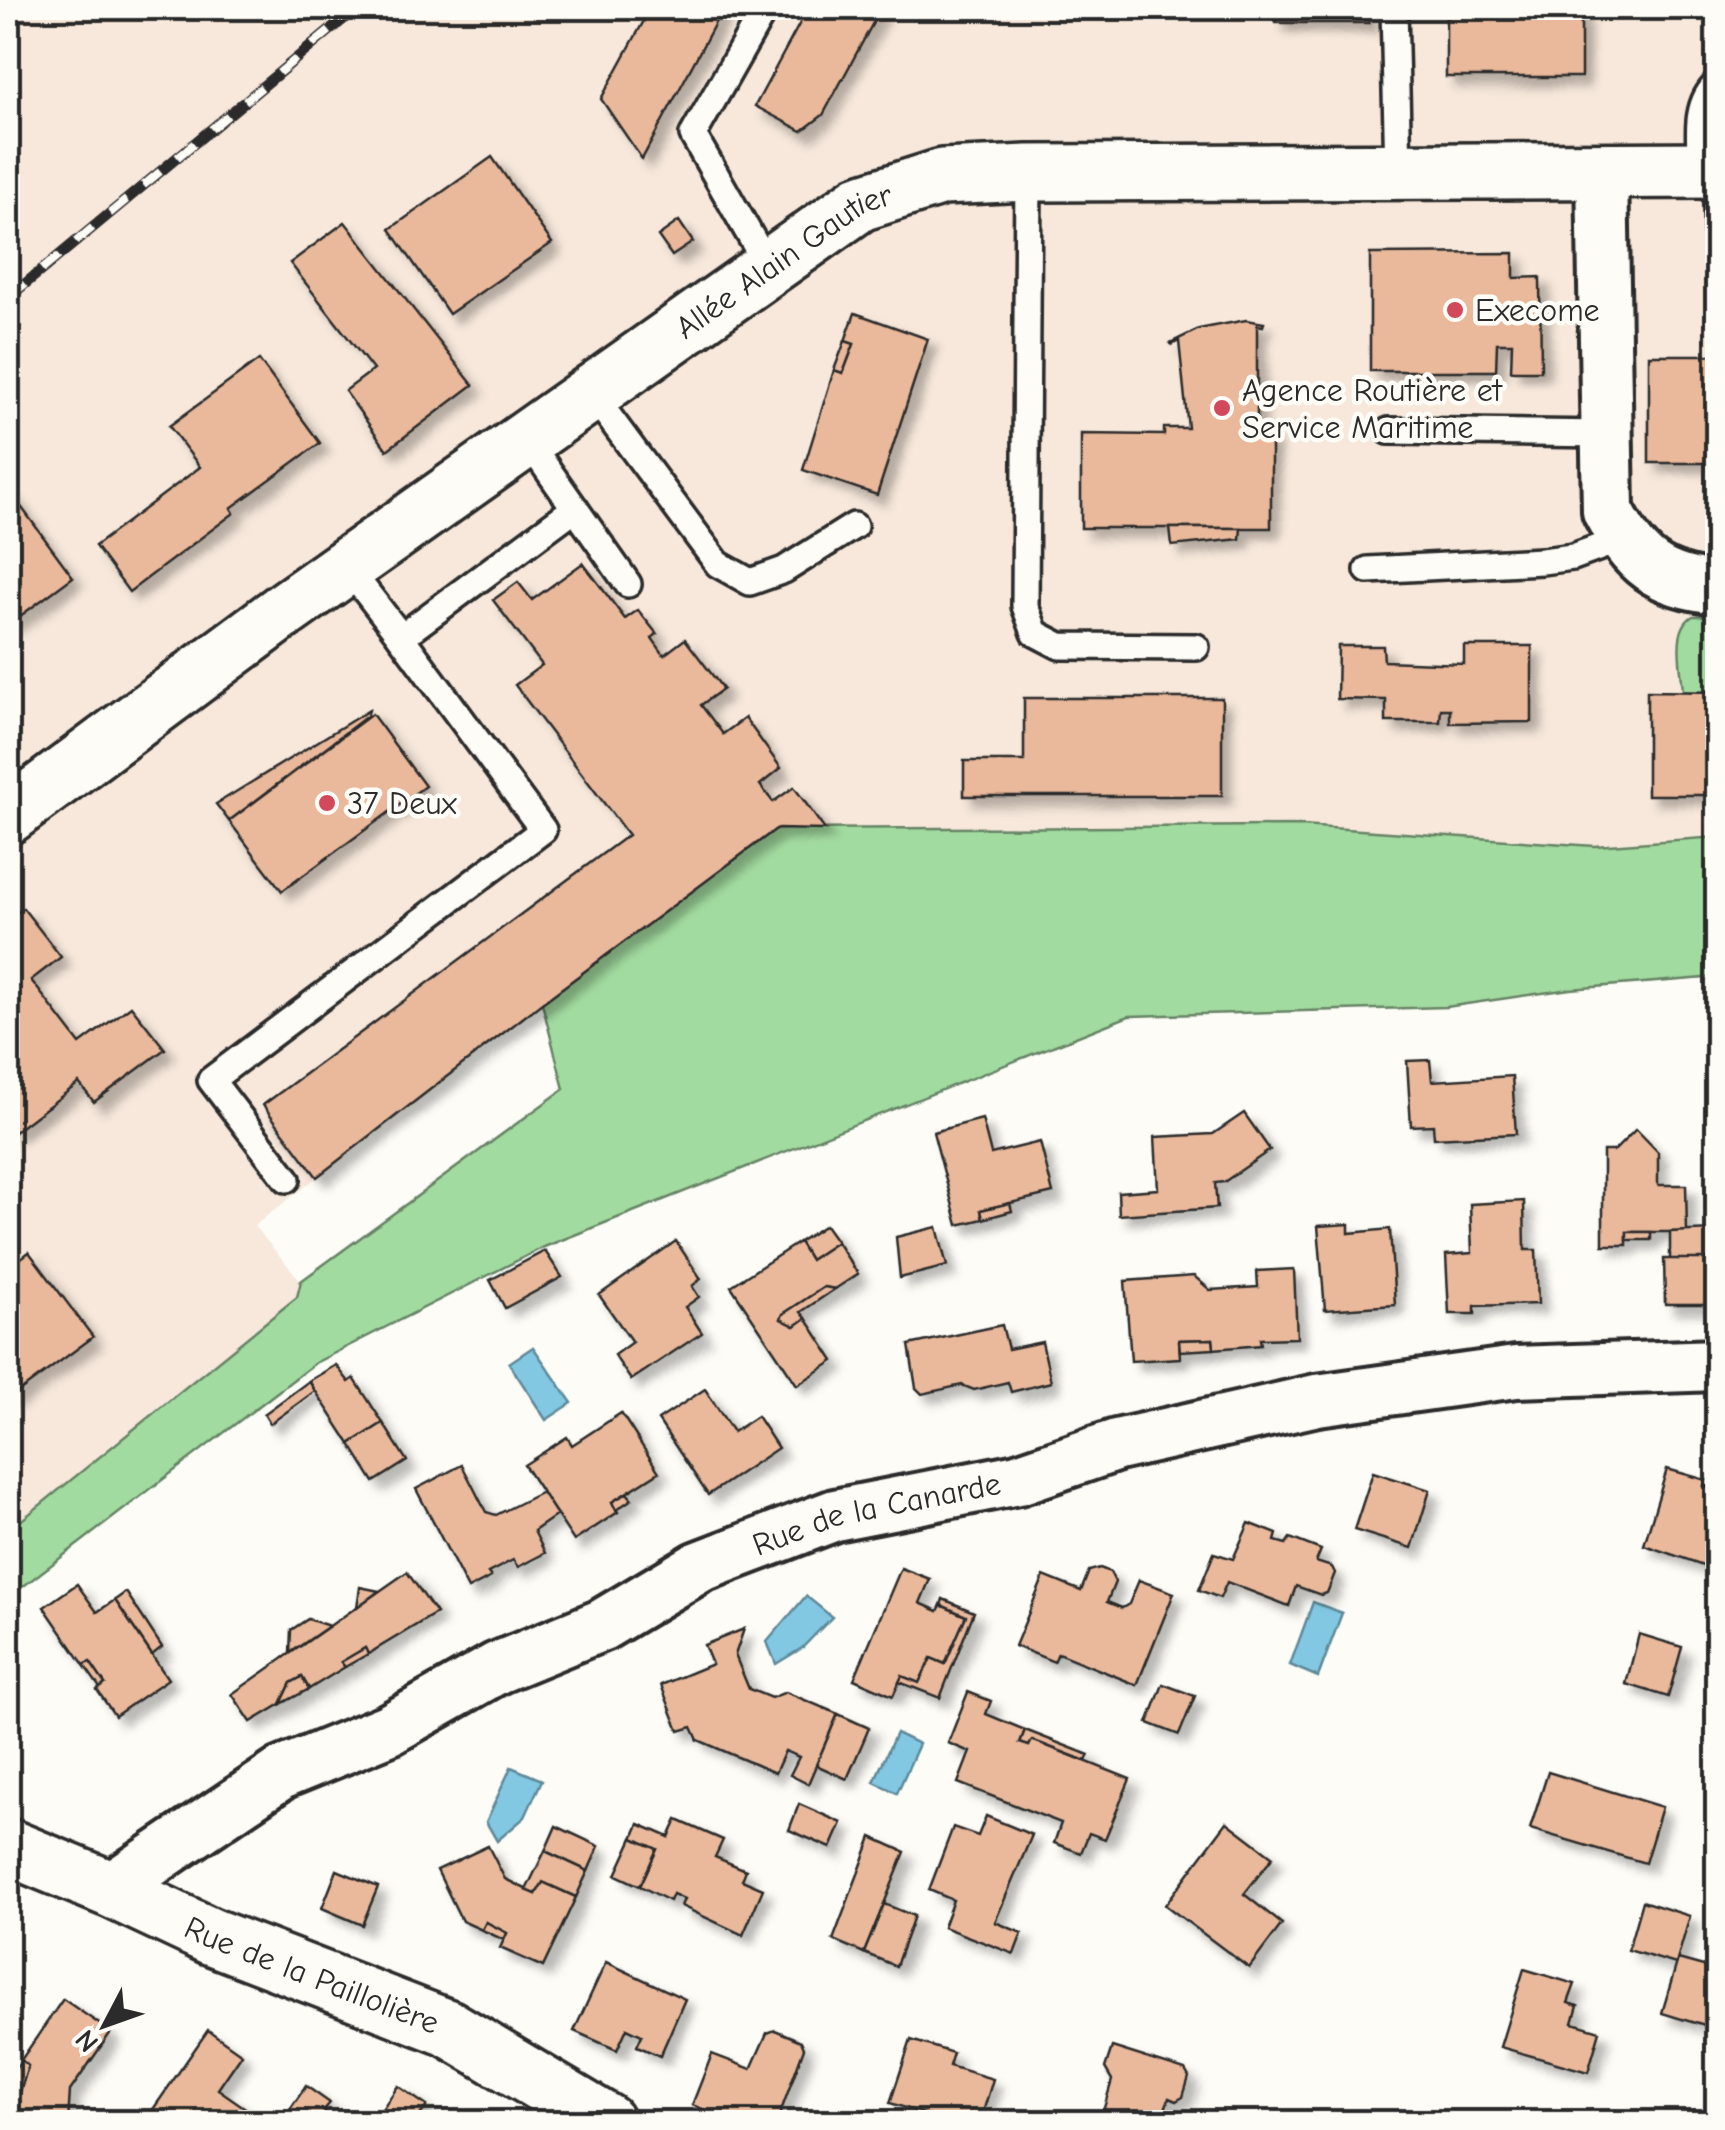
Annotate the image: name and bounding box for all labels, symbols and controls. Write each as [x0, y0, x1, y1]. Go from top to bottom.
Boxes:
street label: Allée Alain Gautier [669, 176, 897, 347]
place label: Execome [1475, 292, 1600, 329]
marker: Execome [1444, 299, 1466, 321]
place label: Agence Routière et Service Maritime [1242, 372, 1503, 446]
marker: Agence Routière et Service Maritime [1211, 397, 1233, 419]
place label: 37 Deux [347, 785, 458, 822]
marker: 37 Deux [316, 792, 338, 814]
street label: Rue de la Canarde [747, 1465, 1004, 1564]
street label: Rue de la Paillolière [179, 1909, 444, 2042]
north arrow [55, 1975, 155, 2075]
text: N [69, 2023, 105, 2058]

